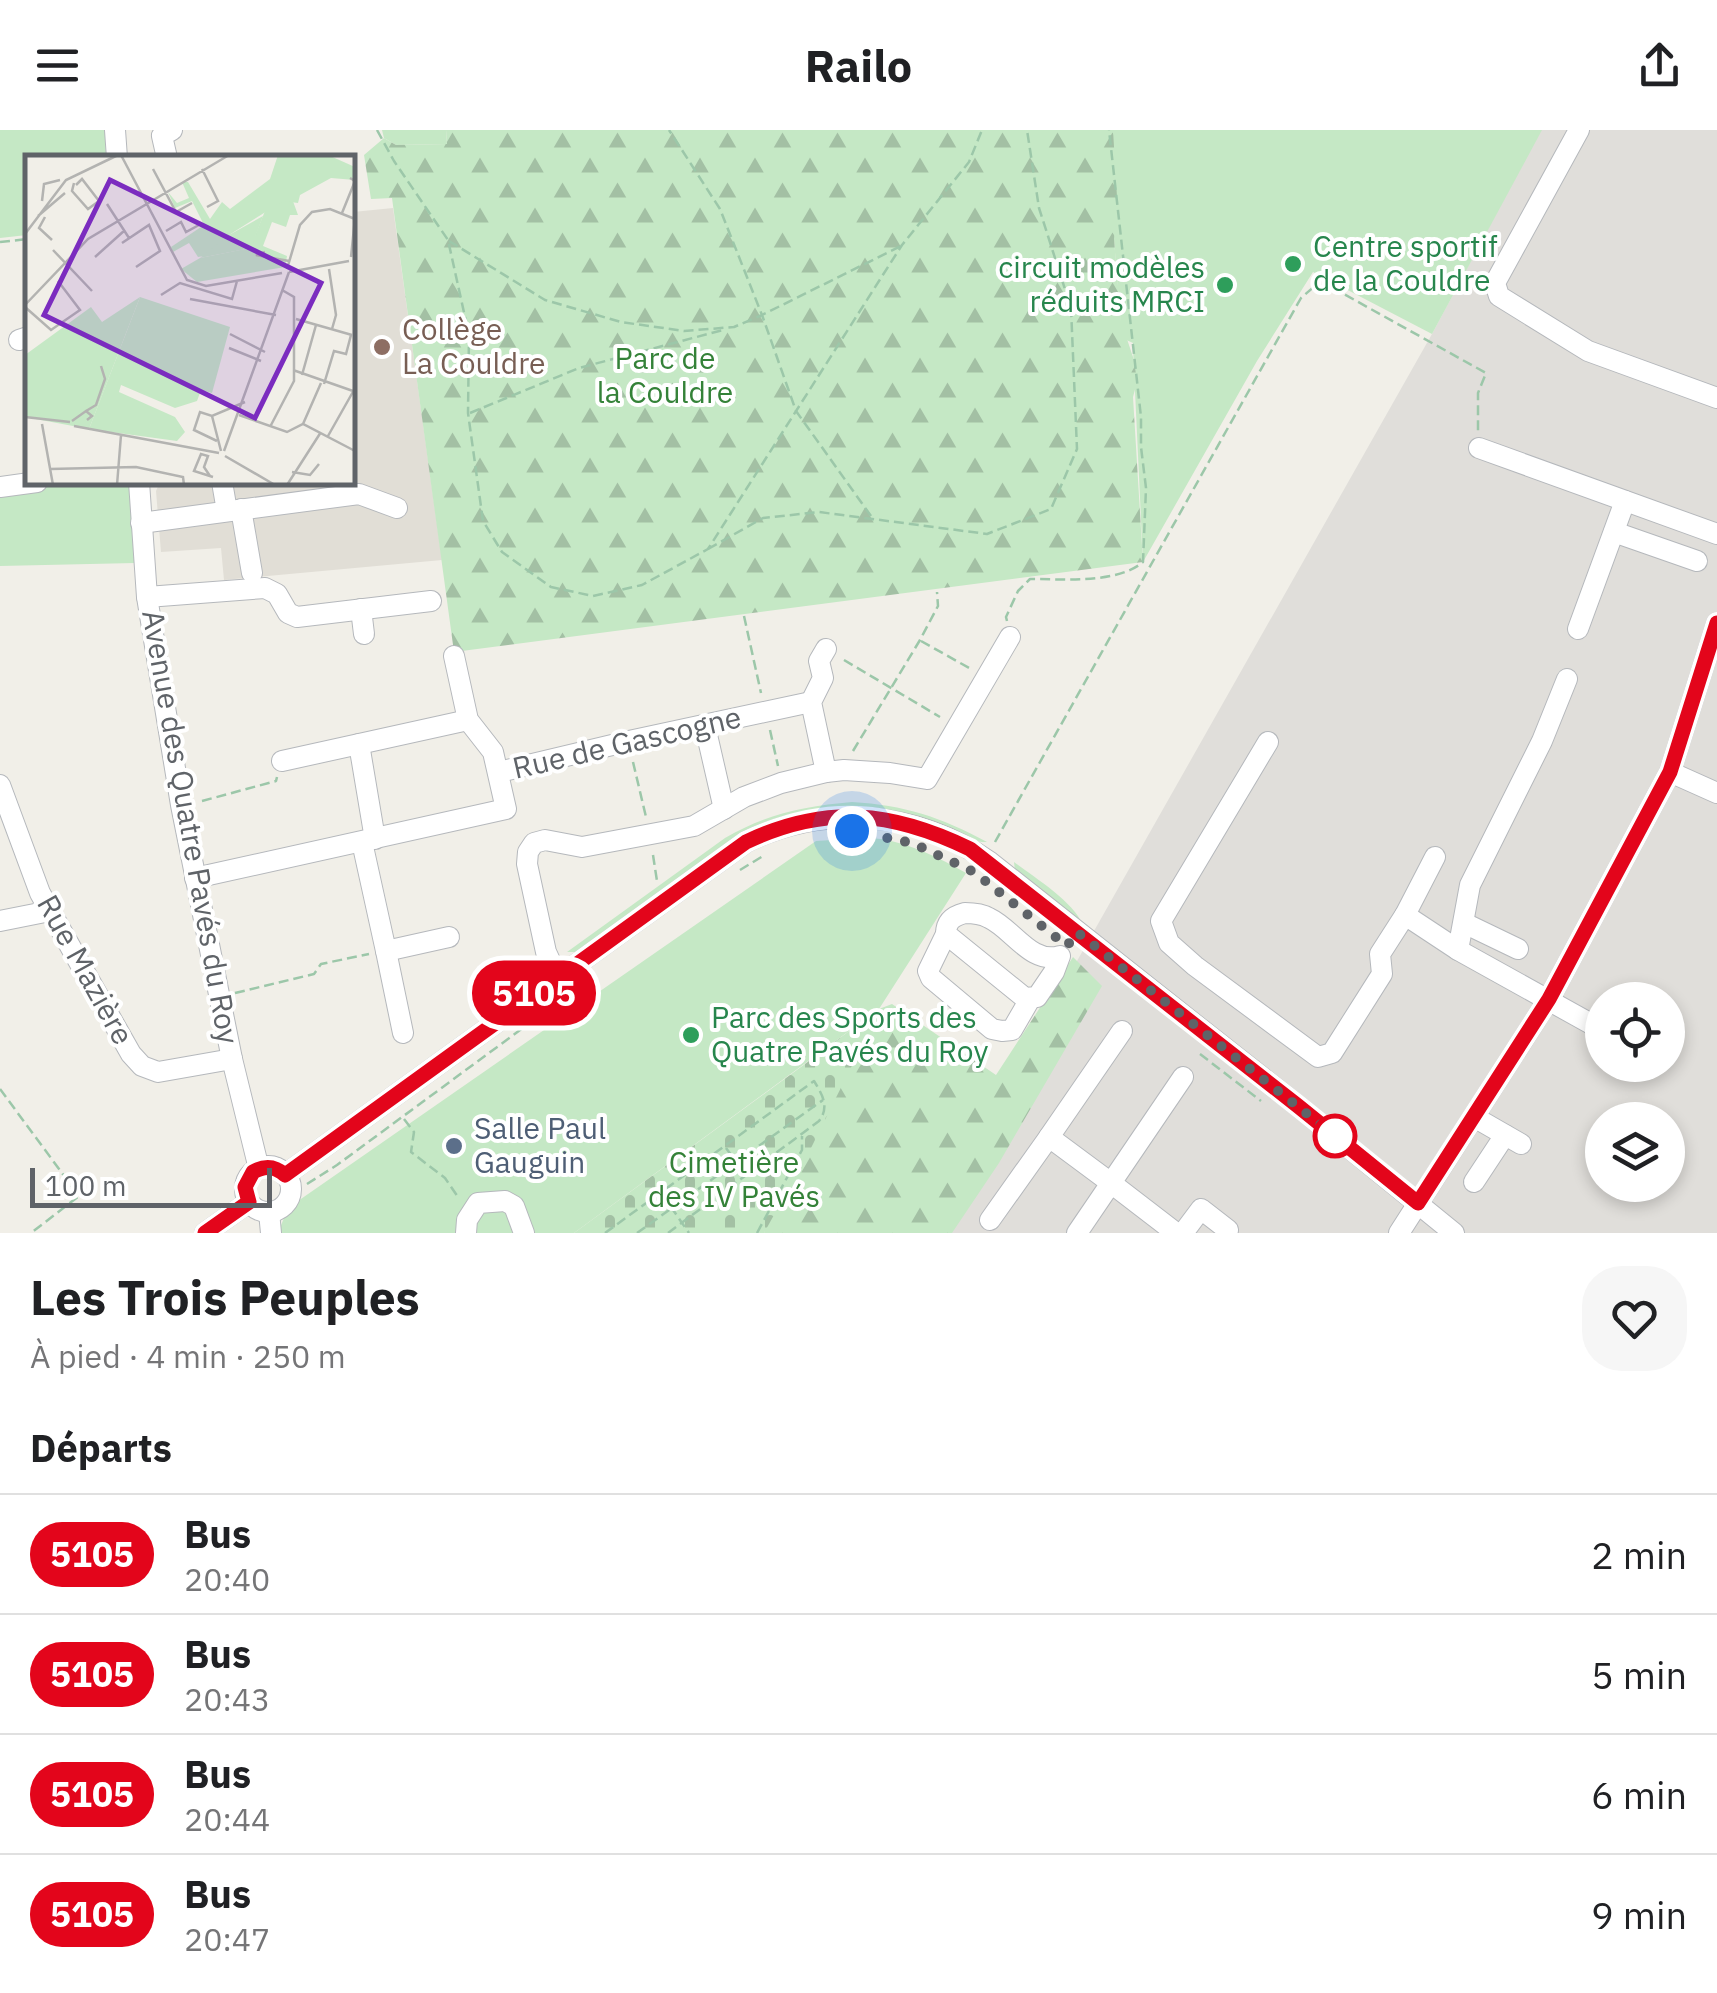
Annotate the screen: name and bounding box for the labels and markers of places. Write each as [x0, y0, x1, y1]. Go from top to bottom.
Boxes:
place label: Centre sportif de la Couldre [1313, 226, 1498, 299]
place label: circuit modèles réduits MRCI [998, 247, 1205, 320]
marker: Centre sportif de la Couldre [1282, 253, 1304, 275]
marker: circuit modèles réduits MRCI [1214, 274, 1236, 296]
place label: Collège La Couldre [402, 309, 545, 382]
marker: Collège La Couldre [371, 336, 393, 358]
place label: Parc des Sports des Quatre Pavés du Roy [711, 997, 988, 1070]
marker: Parc des Sports des Quatre Pavés du Roy [680, 1024, 702, 1046]
place label: Salle Paul Gauguin [474, 1108, 606, 1181]
unlabelled marker [1314, 1115, 1356, 1157]
marker: Salle Paul Gauguin [443, 1135, 465, 1157]

